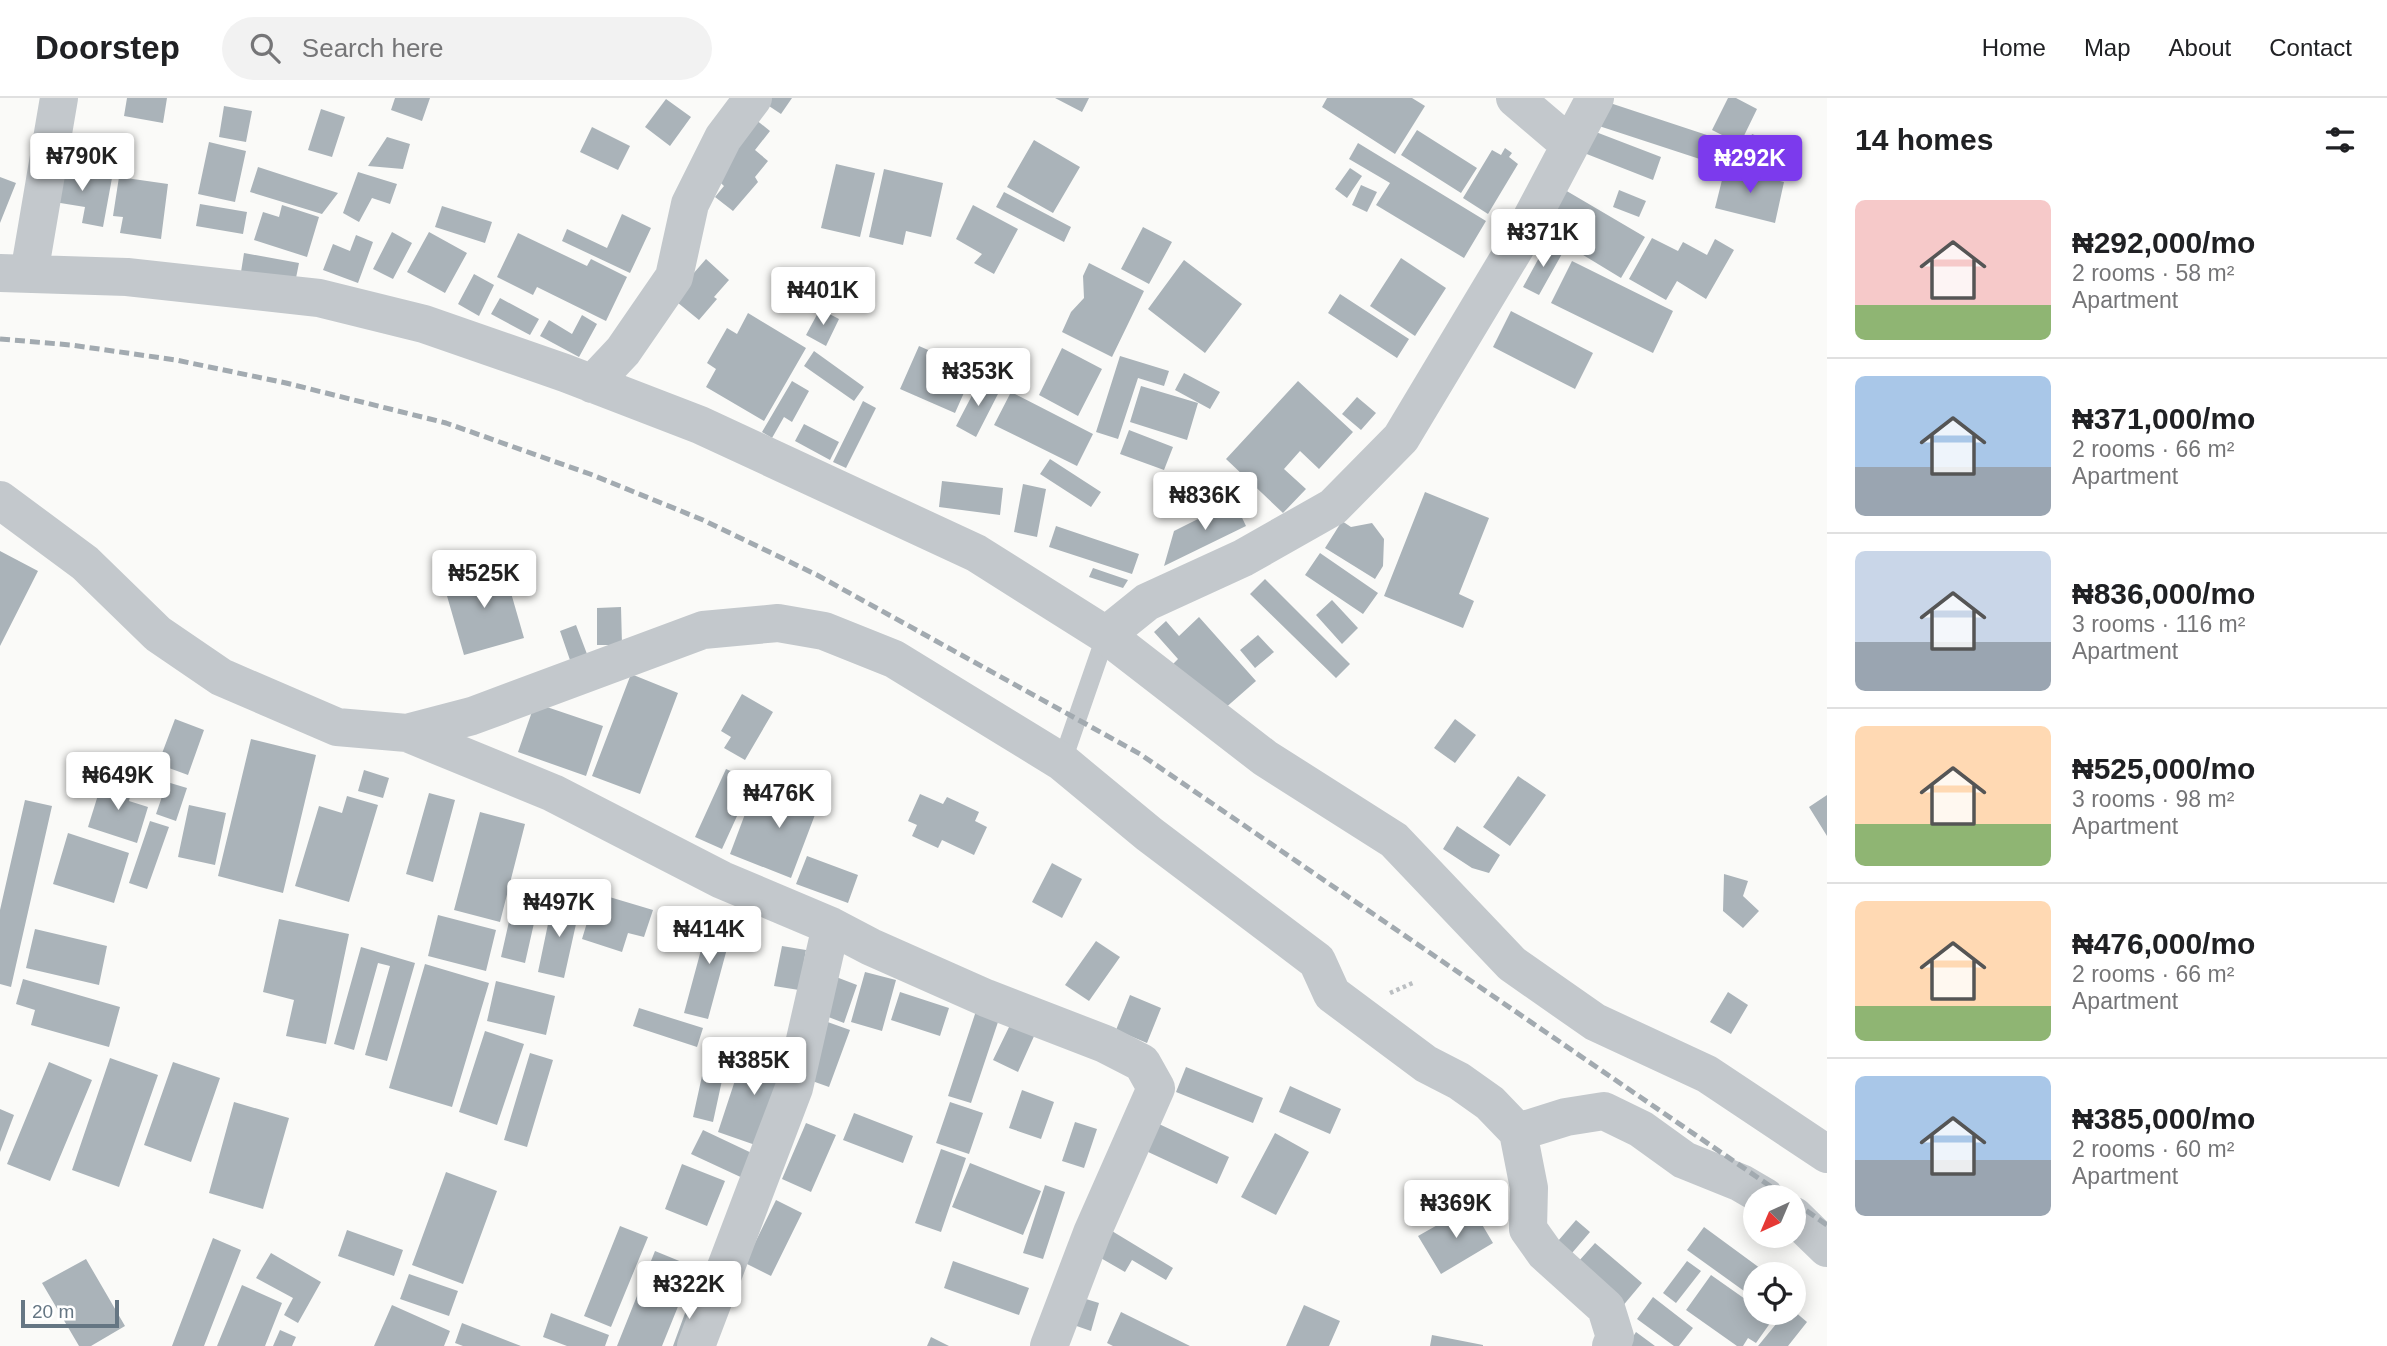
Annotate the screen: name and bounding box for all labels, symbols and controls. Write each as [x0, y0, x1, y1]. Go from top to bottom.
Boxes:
search box [222, 17, 712, 80]
text: Doorstep [35, 29, 180, 66]
icon: search [246, 29, 284, 67]
text: Search here [302, 33, 444, 63]
text: Home [1982, 34, 2046, 61]
text: Map [2084, 34, 2131, 61]
text: About [2169, 34, 2231, 61]
text: Contact [2269, 34, 2352, 61]
icon: filters [2321, 121, 2359, 159]
text: 14 homes [1855, 123, 1993, 156]
pin: ₦790K [33, 134, 131, 193]
pin: ₦292K [1701, 136, 1799, 195]
text: ₦790K [46, 143, 118, 169]
text: ₦292K [1714, 145, 1786, 171]
pin: ₦371K [1494, 209, 1592, 269]
text: ₦371K [1507, 219, 1579, 245]
text: ₦292,000/mo [2072, 226, 2255, 259]
icon: home [1911, 228, 1995, 312]
text: 2 rooms · 58 m² [2072, 260, 2234, 286]
pin: ₦401K [774, 268, 872, 327]
text: ₦401K [787, 277, 859, 303]
text: Apartment [2072, 287, 2178, 313]
pin: ₦353K [929, 348, 1027, 408]
text: ₦353K [942, 358, 1014, 384]
text: ₦371,000/mo [2072, 402, 2255, 435]
icon: home [1911, 404, 1995, 488]
text: 2 rooms · 66 m² [2072, 436, 2234, 462]
text: Apartment [2072, 463, 2178, 489]
pin: ₦836K [1156, 472, 1254, 532]
text: ₦836K [1169, 482, 1241, 508]
pin: ₦525K [435, 550, 533, 610]
text: ₦525K [448, 560, 520, 586]
text: ₦836,000/mo [2072, 577, 2255, 610]
icon: home [1911, 579, 1995, 663]
text: 3 rooms · 116 m² [2072, 611, 2245, 637]
text: Apartment [2072, 638, 2178, 664]
pin: ₦649K [69, 752, 167, 812]
text: ₦525,000/mo [2072, 752, 2255, 785]
icon: home [1911, 754, 1995, 838]
text: ₦649K [82, 762, 154, 788]
pin: ₦476K [730, 770, 828, 830]
text: ₦476K [743, 780, 815, 806]
text: 3 rooms · 98 m² [2072, 786, 2234, 812]
text: Apartment [2072, 813, 2178, 839]
pin: ₦497K [510, 880, 608, 939]
text: ₦497K [523, 889, 595, 915]
pin: ₦414K [660, 906, 758, 966]
text: ₦414K [673, 916, 745, 942]
text: ₦476,000/mo [2072, 927, 2255, 960]
icon: home [1911, 929, 1995, 1013]
text: 2 rooms · 66 m² [2072, 961, 2234, 987]
text: Apartment [2072, 988, 2178, 1014]
pin: ₦385K [705, 1038, 803, 1097]
text: ₦385K [718, 1047, 790, 1073]
text: ₦385,000/mo [2072, 1102, 2255, 1135]
icon: home [1911, 1104, 1995, 1188]
text: 2 rooms · 60 m² [2072, 1136, 2234, 1162]
text: Apartment [2072, 1163, 2178, 1189]
pin: ₦369K [1407, 1180, 1505, 1240]
north arrow [1743, 1185, 1806, 1248]
map controls [1743, 1185, 1806, 1325]
text: ₦369K [1420, 1190, 1492, 1216]
pin: ₦322K [640, 1262, 738, 1321]
button: locate [1743, 1262, 1806, 1325]
text: ₦322K [653, 1271, 725, 1297]
scale bar [21, 1297, 119, 1329]
text: 20 m [32, 1301, 74, 1322]

